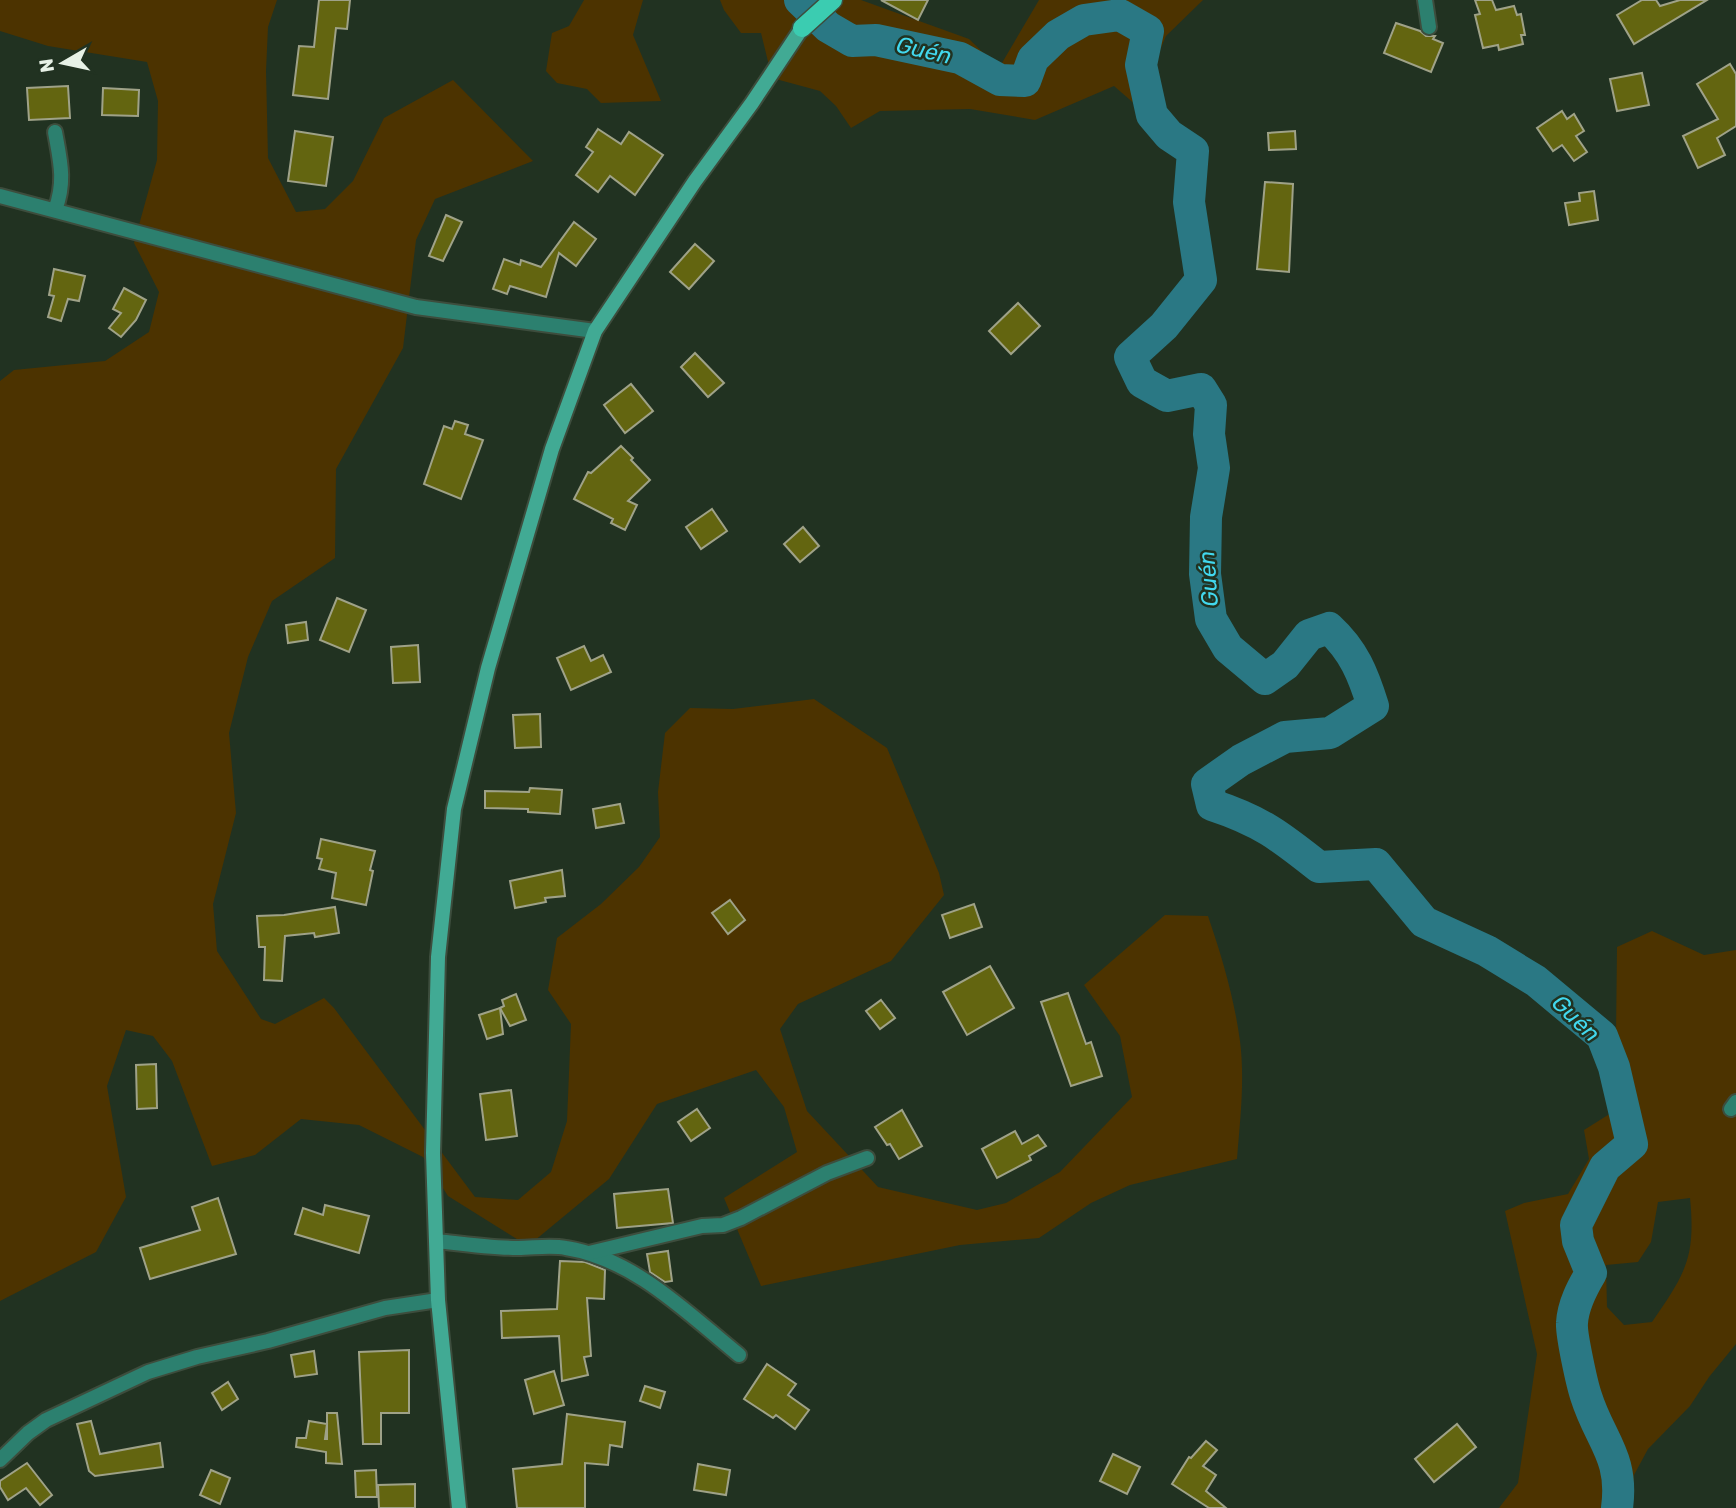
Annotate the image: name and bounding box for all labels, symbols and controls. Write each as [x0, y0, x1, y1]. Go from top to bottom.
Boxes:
north arrow [28, 28, 98, 98]
water label: Guén [893, 30, 955, 70]
text: N [34, 57, 59, 74]
water label: Guén [1192, 550, 1224, 608]
water label: Guén [1546, 988, 1606, 1048]

